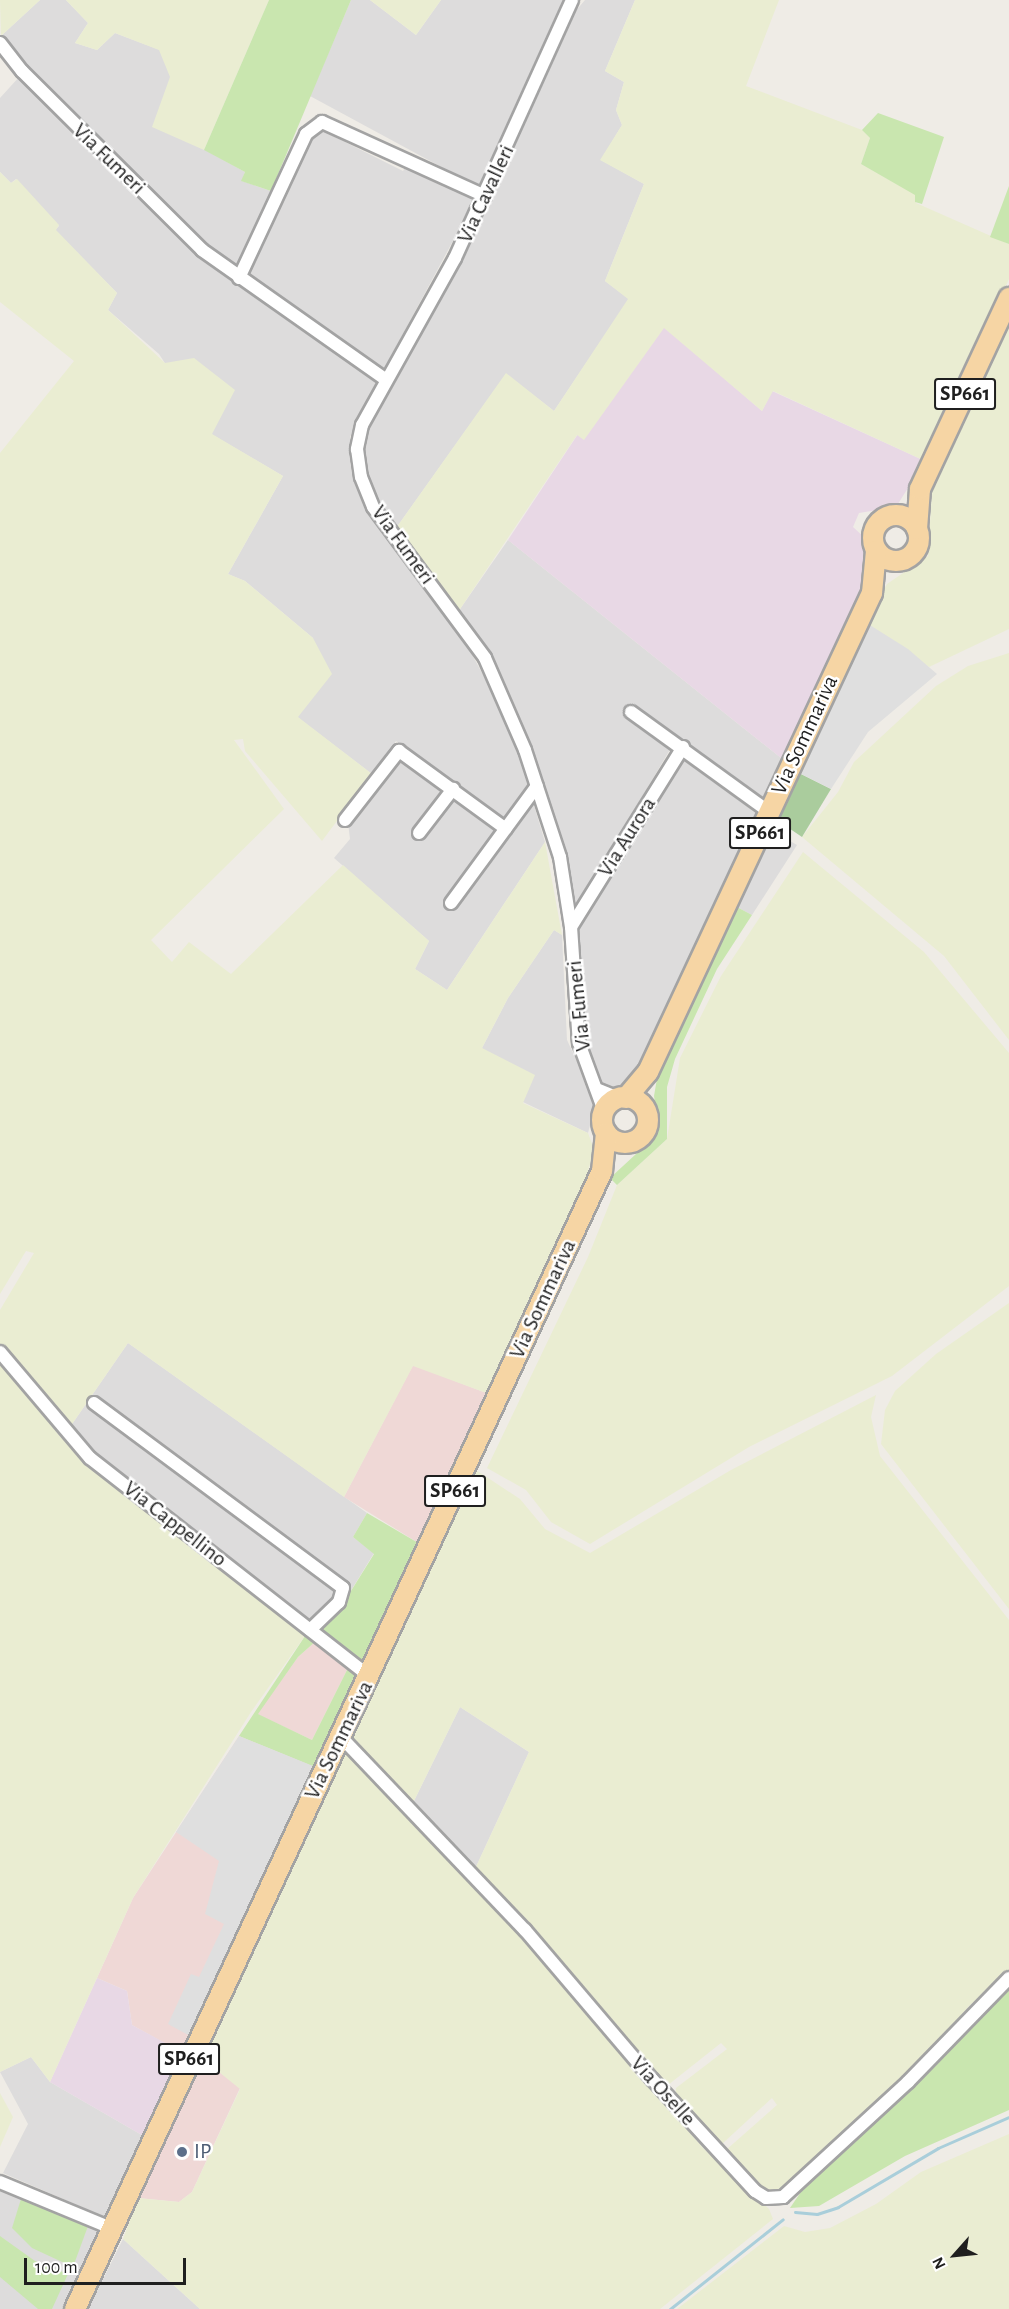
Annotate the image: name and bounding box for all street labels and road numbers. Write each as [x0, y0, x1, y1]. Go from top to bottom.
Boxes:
street label: Via Fumeri [67, 118, 151, 200]
street label: Via Cavalleri [452, 141, 520, 247]
road number: SP661 [934, 376, 996, 412]
street label: Via Fumeri [366, 500, 440, 590]
street label: Via Sommariva [766, 671, 844, 799]
street label: Via Aurora [592, 792, 662, 882]
road number: SP661 [728, 815, 792, 851]
street label: Via Fumeri [561, 959, 597, 1053]
street label: Via Sommariva [504, 1235, 582, 1363]
road number: SP661 [424, 1473, 486, 1509]
street label: Via Cappellino [118, 1475, 232, 1573]
street label: Via Sommariva [299, 1676, 379, 1804]
road number: SP661 [158, 2041, 220, 2077]
street label: Via Oselle [625, 2051, 701, 2131]

